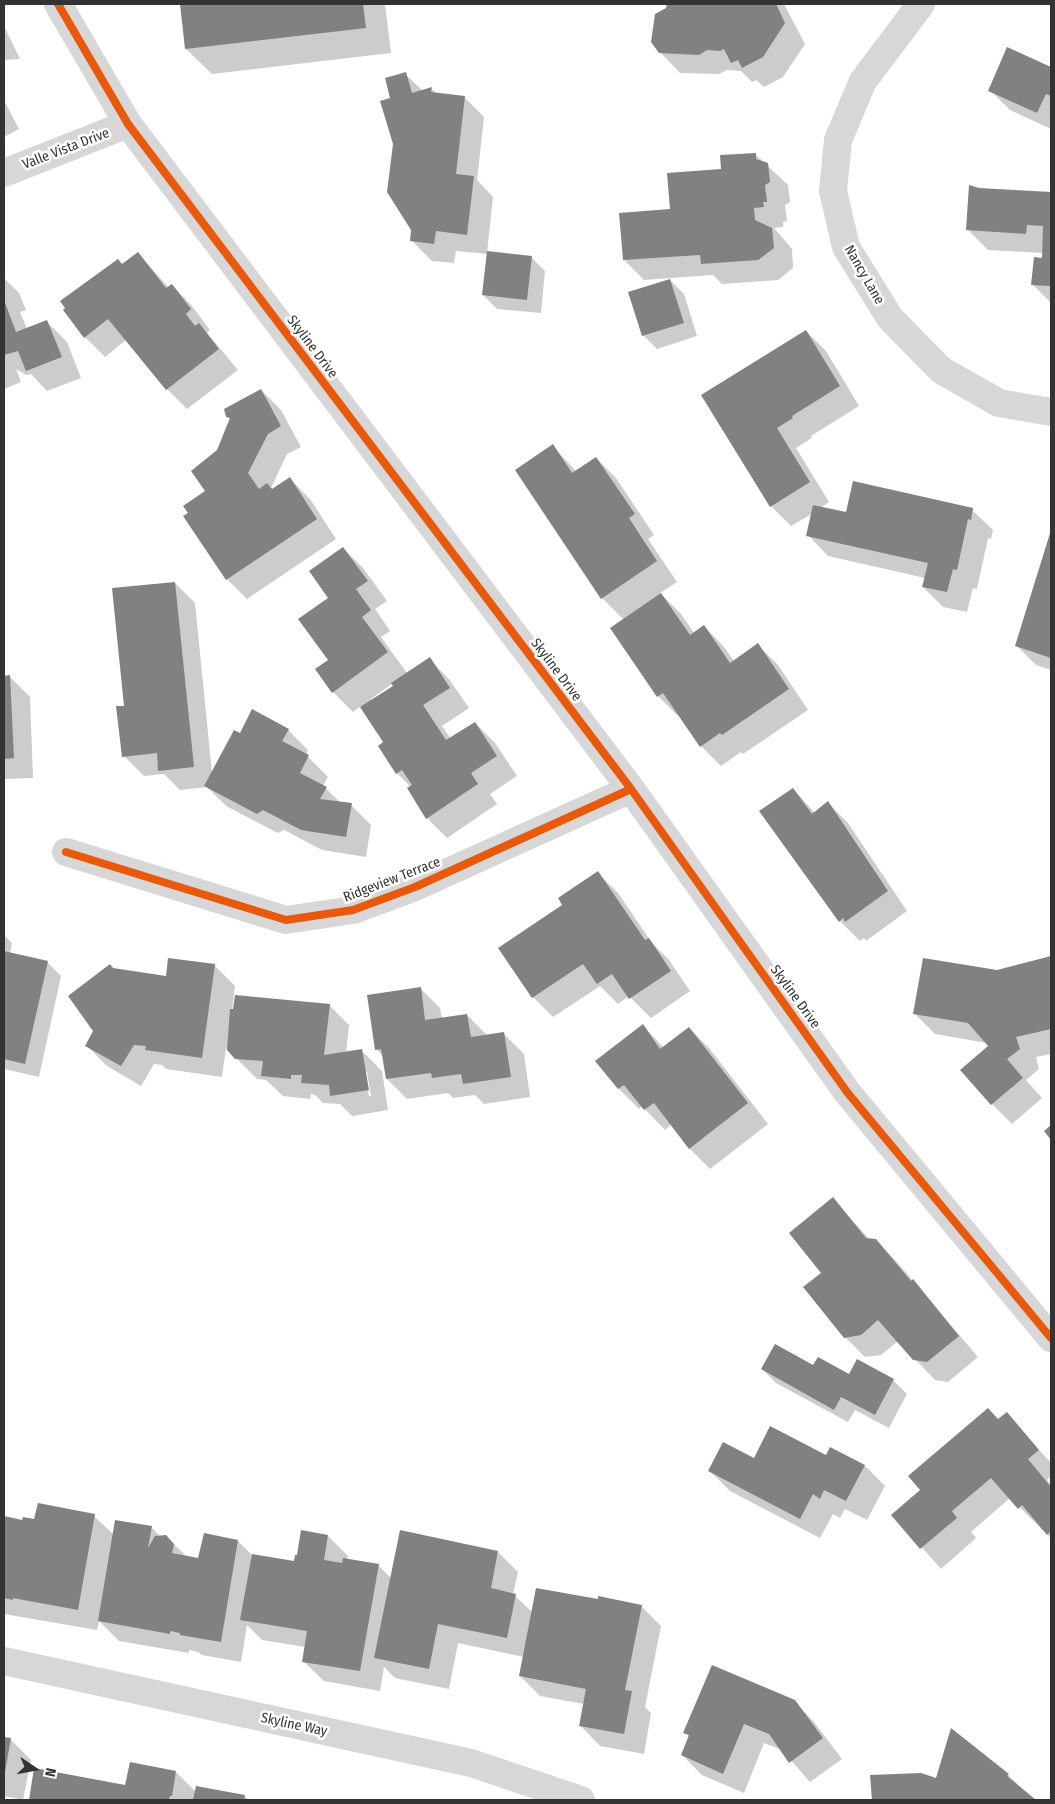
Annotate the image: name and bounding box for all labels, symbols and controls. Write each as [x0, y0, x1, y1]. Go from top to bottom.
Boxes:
street label: Valle Vista Drive [20, 125, 112, 173]
street label: Nancy Lane [840, 242, 888, 308]
street label: Skyline Drive [283, 312, 341, 382]
street label: Skyline Drive [527, 635, 585, 705]
street label: Ridgeview Terrace [341, 854, 443, 906]
street label: Skyline Drive [766, 962, 824, 1032]
street label: Skyline Way [259, 1710, 329, 1740]
north arrow [10, 1744, 60, 1794]
text: N [41, 1766, 59, 1778]

